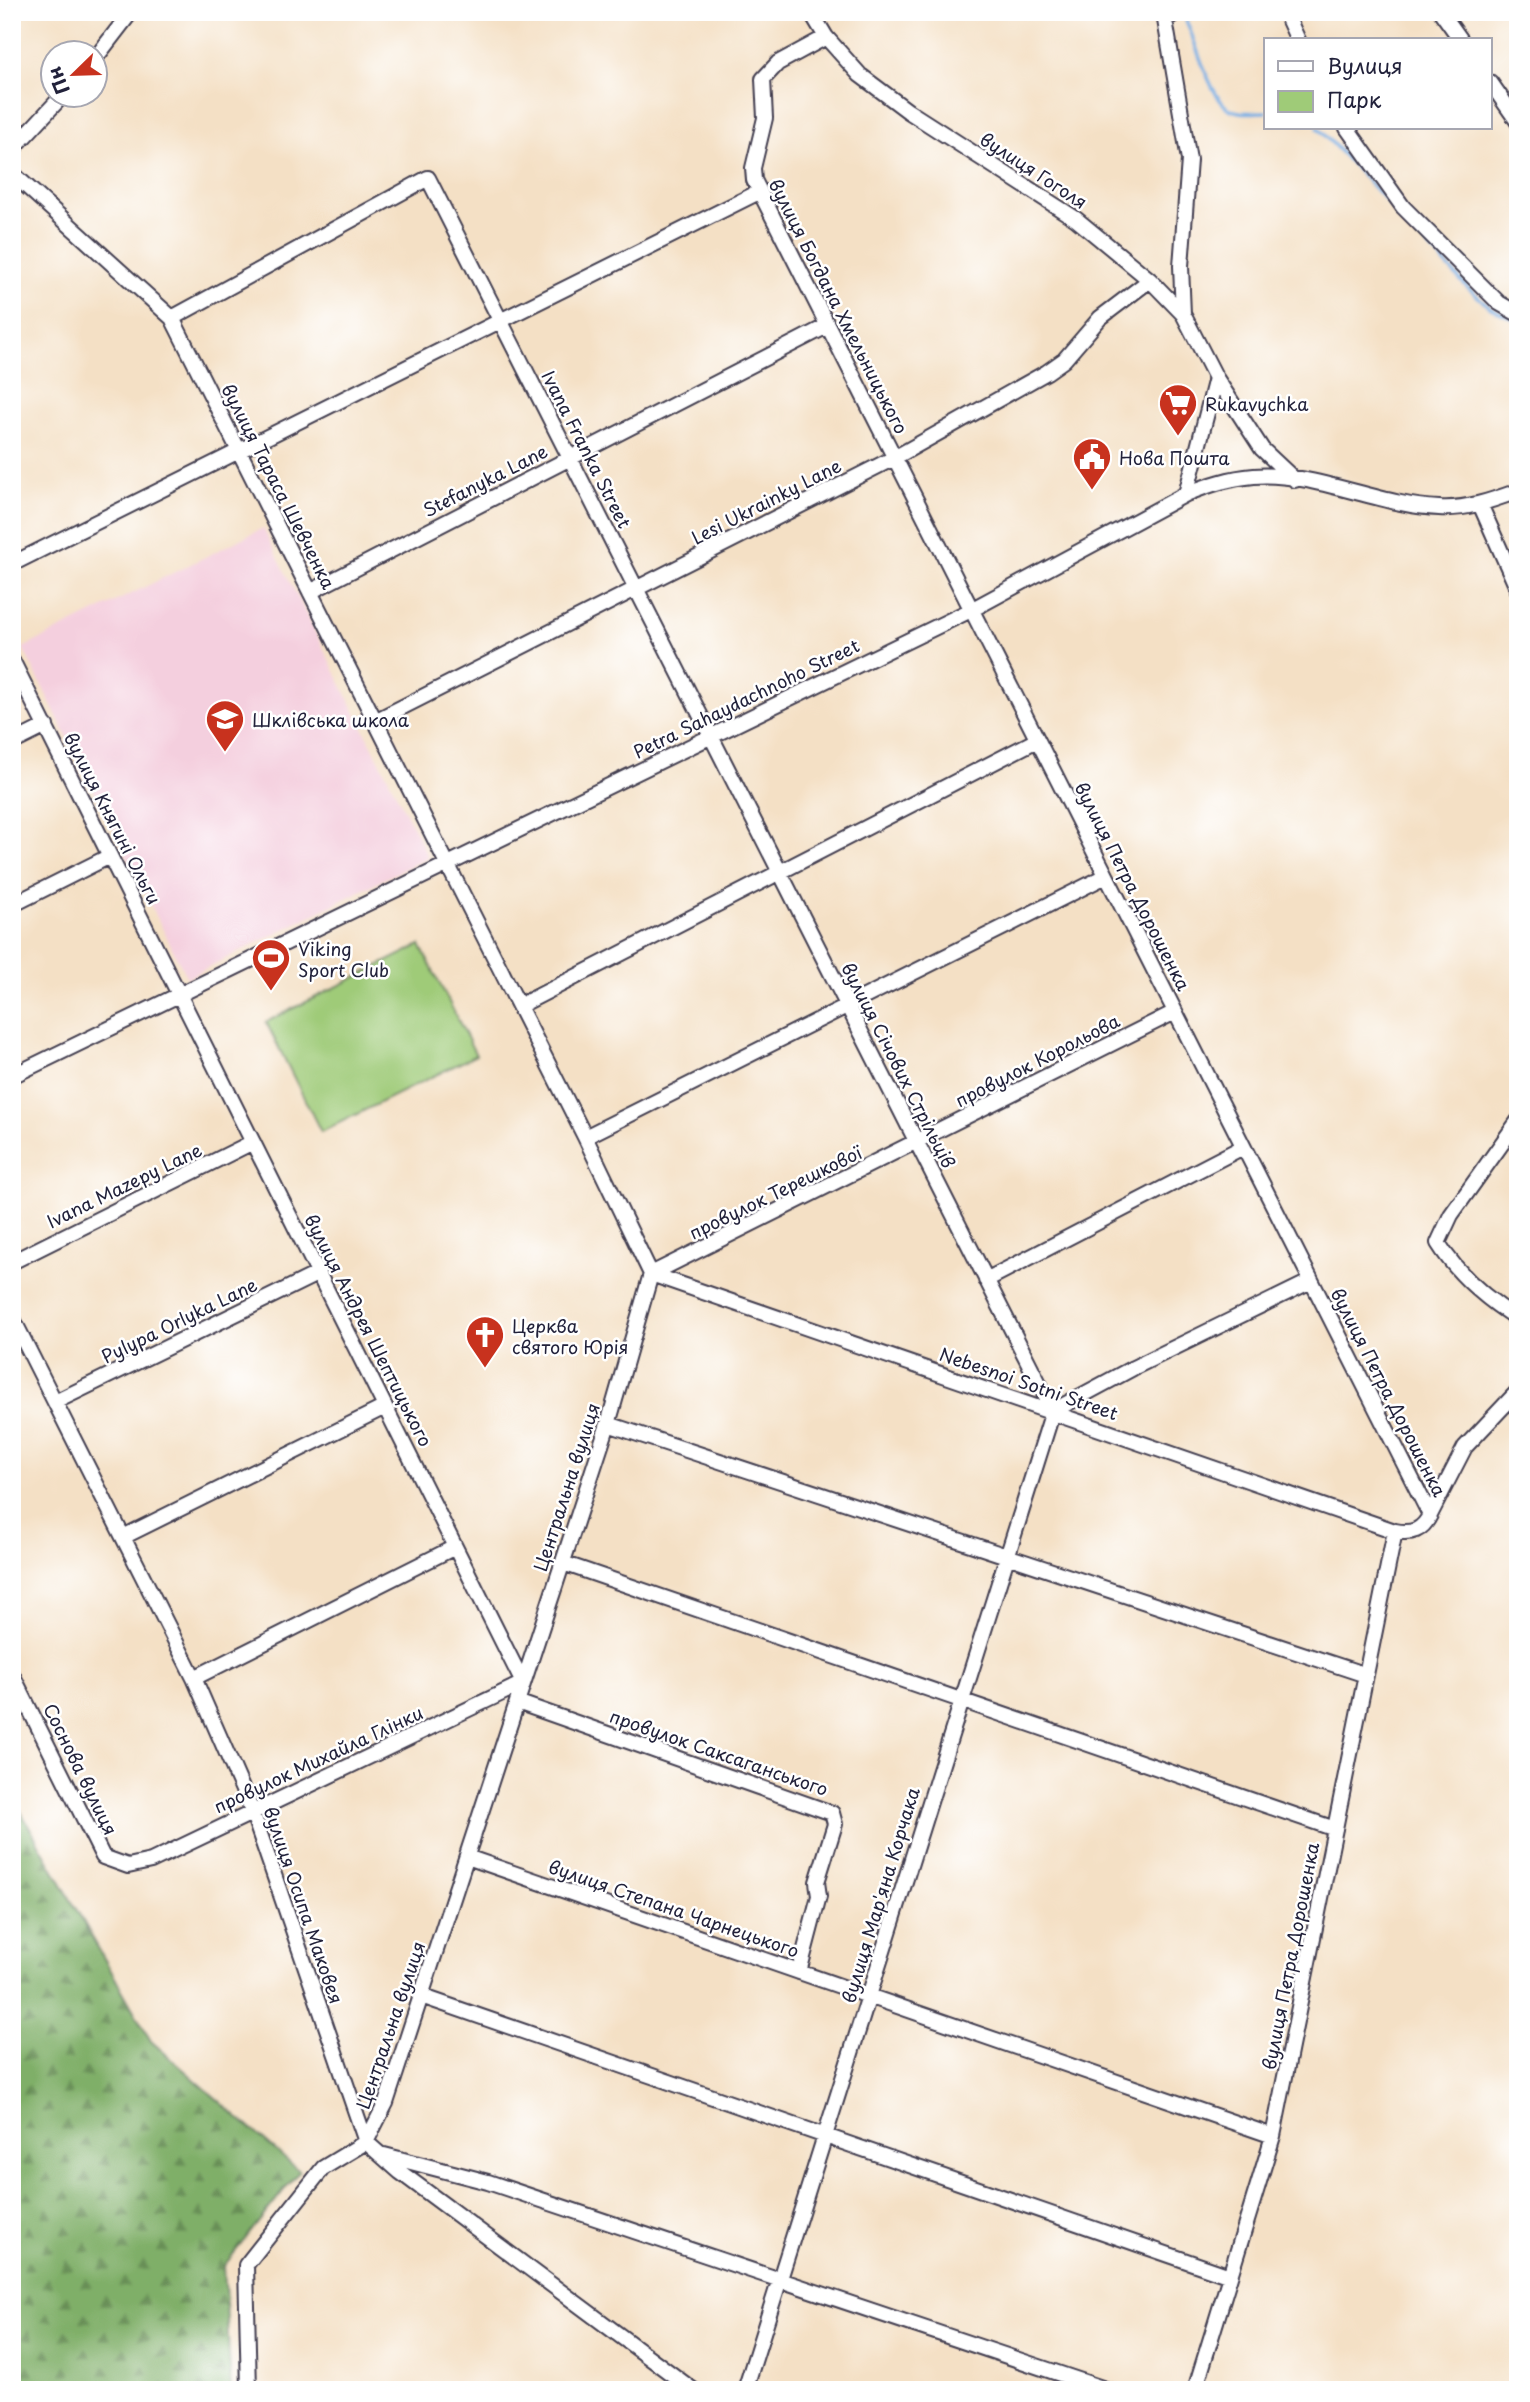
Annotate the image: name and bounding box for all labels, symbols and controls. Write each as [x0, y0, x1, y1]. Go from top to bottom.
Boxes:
north arrow [38, 38, 108, 108]
legend [1264, 38, 1492, 130]
text: Вулиця [1327, 49, 1403, 81]
text: Пн [39, 63, 76, 99]
text: Парк [1327, 83, 1382, 115]
street label: вулиця Гоголя [975, 125, 1093, 215]
street label: вулиця Богдана Хмельницького [763, 174, 915, 438]
street label: Ivana Franka Street [536, 365, 638, 533]
street label: вулиця Тараса Шевченка [215, 379, 343, 594]
supermarket icon: Rukavychka [1157, 382, 1199, 437]
place label: Rukavychka [1205, 390, 1309, 417]
public building icon: Нова Пошта [1071, 436, 1113, 491]
street label: Stefanyka Lane [418, 437, 552, 523]
place label: Нова Пошта [1119, 444, 1230, 471]
street label: Lesi Ukrainky Lane [686, 452, 846, 550]
street label: Petra Sahaydachnoho Street [628, 631, 864, 765]
school or university icon: Шклівська школа [204, 698, 246, 753]
place label: Шклівська школа [252, 706, 410, 733]
street label: вулиця Княгині Ольги [58, 727, 168, 909]
street label: вулиця Петра Дорошенка [1069, 777, 1198, 996]
place label: Viking Sport Club [298, 935, 389, 983]
sports icon: Viking Sport Club [250, 937, 292, 992]
street label: вулиця Січових Стрільців [835, 957, 963, 1173]
street label: провулок Корольова [950, 1006, 1125, 1113]
street label: Ivana Mazepy Lane [42, 1136, 206, 1234]
street label: провулок Терешкової [684, 1138, 867, 1246]
street label: вулиця Андрея Шептицького [298, 1209, 440, 1451]
street label: Pylypa Orlyka Lane [96, 1270, 262, 1370]
street label: вулиця Петра Дорошенка [1325, 1283, 1454, 1502]
place label: Церква святого Юрія [512, 1312, 629, 1360]
church icon: Церква святого Юрія [464, 1314, 506, 1369]
street label: Nebesnoi Sotni Street [936, 1340, 1122, 1426]
street label: Центральна вулиця [526, 1399, 606, 1575]
street label: Соснова вулиця [37, 1699, 125, 1839]
street label: провулок Михайла Глінки [209, 1699, 427, 1819]
street label: провулок Саксаганського [606, 1702, 832, 1802]
street label: вулиця Мар'яна Корчака [834, 1783, 926, 2006]
street label: вулиця Осипа Маковея [258, 1803, 350, 2007]
street label: вулиця Петра Дорошенка [1255, 1839, 1325, 2072]
street label: вулиця Степана Чарнецького [545, 1852, 803, 1964]
street label: Центральна вулиця [349, 1938, 431, 2112]

